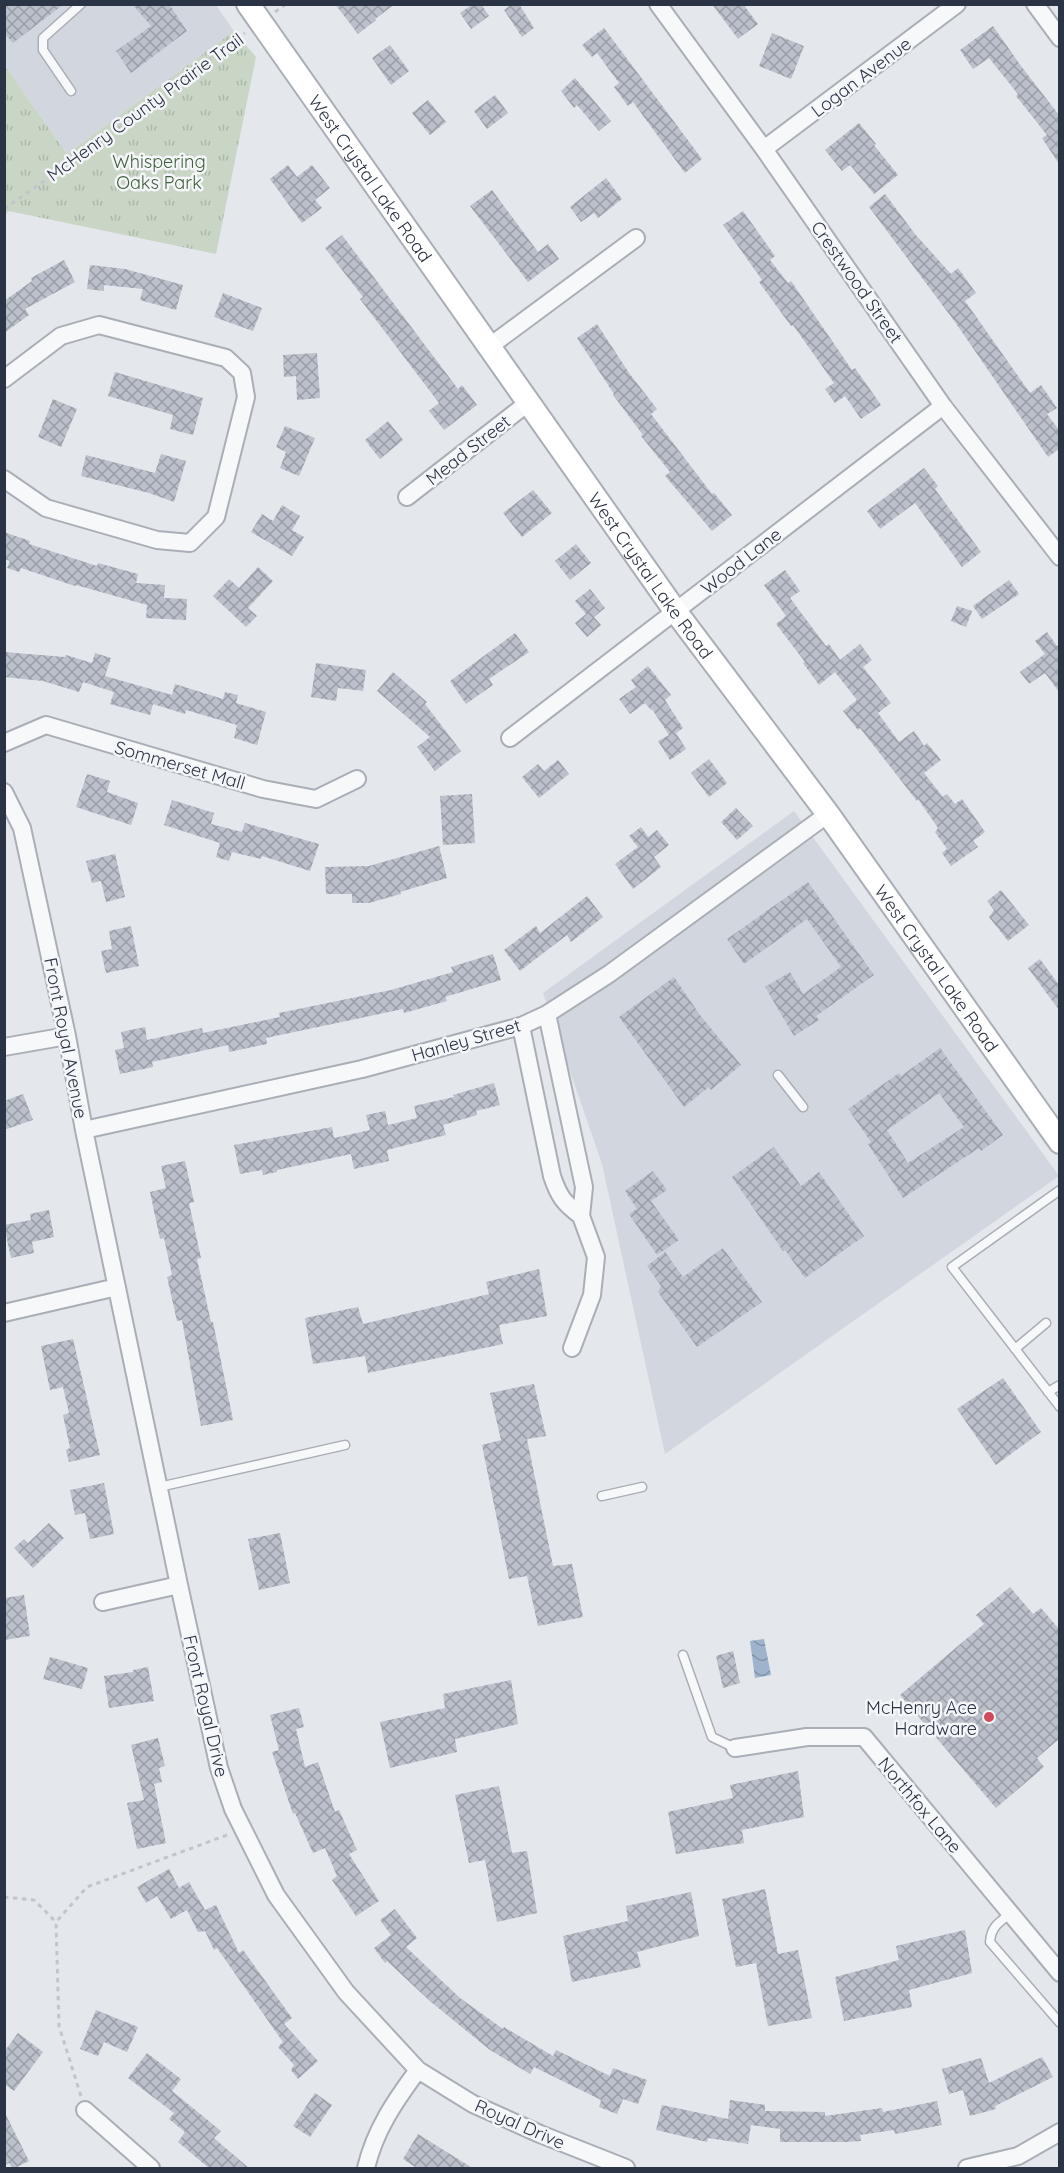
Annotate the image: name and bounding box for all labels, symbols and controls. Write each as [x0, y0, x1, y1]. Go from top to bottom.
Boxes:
street label: McHenry County Prairie Trail [42, 28, 248, 186]
street label: Logan Avenue [806, 32, 916, 122]
street label: West Crystal Lake Road [304, 90, 437, 266]
park label: Whispering Oaks Park [112, 150, 206, 194]
street label: Crestwood Street [806, 216, 908, 348]
street label: Mead Street [421, 410, 515, 490]
street label: West Crystal Lake Road [584, 487, 718, 663]
street label: Wood Lane [696, 522, 786, 600]
street label: Sommerset Mall [112, 735, 248, 795]
street label: West Crystal Lake Road [870, 880, 1004, 1056]
street label: Front Royal Avenue [39, 956, 93, 1120]
street label: Hanley Street [409, 1013, 523, 1067]
street label: Front Royal Drive [178, 1633, 234, 1779]
place label: McHenry Ace Hardware [866, 1696, 977, 1740]
marker: McHenry Ace Hardware [982, 1710, 996, 1724]
street label: Northfox Lane [873, 1752, 967, 1858]
street label: Royal Drive [471, 2094, 569, 2154]

